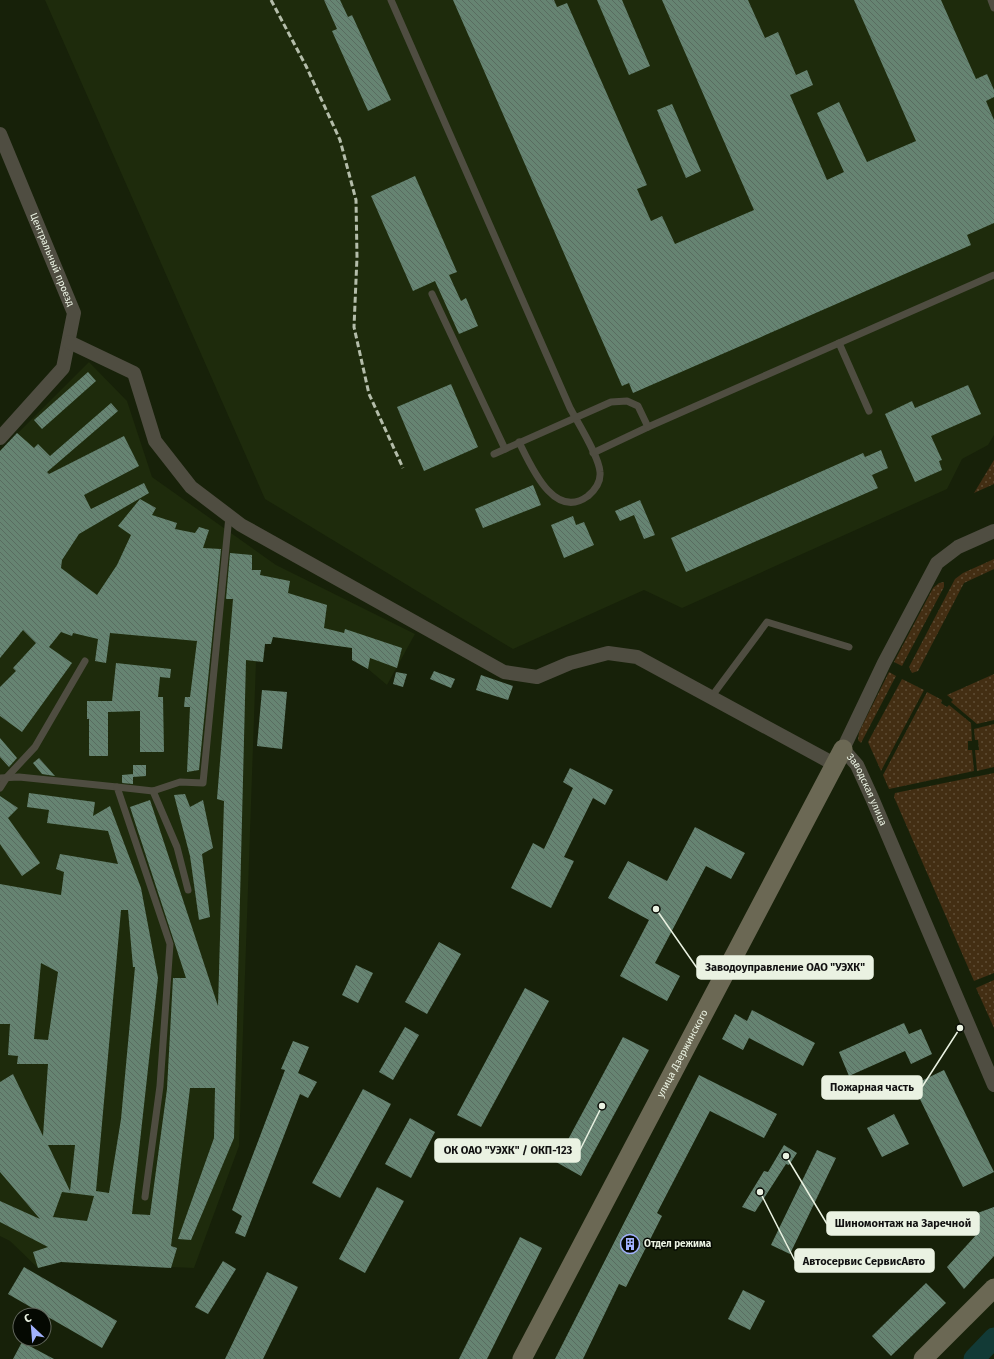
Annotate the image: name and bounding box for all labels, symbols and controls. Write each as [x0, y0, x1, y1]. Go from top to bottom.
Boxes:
street label: Центральный проезд [27, 211, 77, 309]
street label: Заводская улица [844, 751, 889, 828]
callout: Заводоуправление ОАО "УЭХК" [697, 956, 873, 979]
text: Заводоуправление ОАО "УЭХК" [704, 961, 865, 974]
street label: улица Дзержинского [655, 1008, 711, 1100]
callout: Пожарная часть [822, 1076, 922, 1099]
text: Пожарная часть [830, 1081, 914, 1094]
callout: ОК ОАО "УЭХК" / ОКП-123 [435, 1139, 580, 1162]
text: ОК ОАО "УЭХК" / ОКП-123 [444, 1144, 573, 1157]
callout: Шиномонтаж на Заречной [827, 1212, 979, 1235]
text: Шиномонтаж на Заречной [835, 1217, 971, 1230]
building icon: Отдел режима [619, 1233, 641, 1255]
place label: Отдел режима [644, 1238, 712, 1250]
callout: Автосервис СервисАвто [795, 1249, 934, 1272]
text: Автосервис СервисАвто [802, 1255, 926, 1268]
north arrow [12, 1307, 52, 1347]
text: С [22, 1311, 34, 1326]

